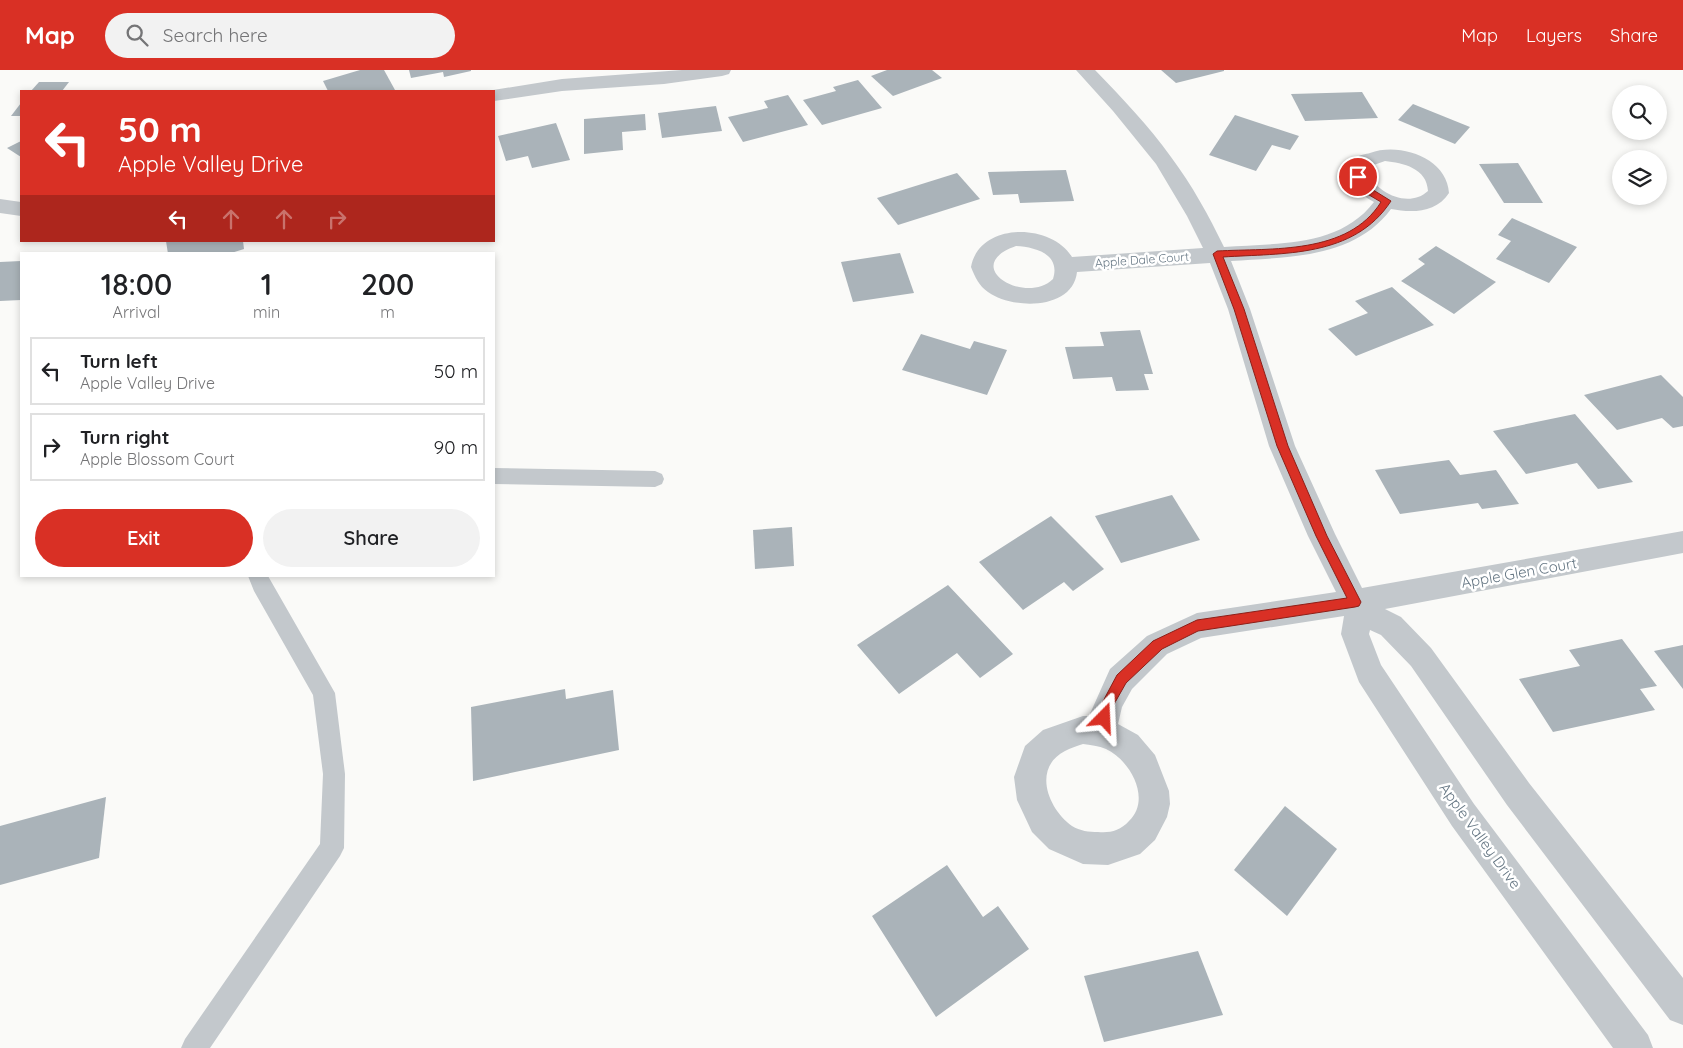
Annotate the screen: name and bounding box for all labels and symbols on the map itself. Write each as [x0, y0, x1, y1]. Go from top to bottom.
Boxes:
pin [1337, 156, 1379, 198]
street label: Apple Dale Court [1094, 249, 1189, 270]
street label: Apple Glen Court [1460, 553, 1578, 592]
position arrow [1077, 691, 1129, 743]
street label: Apple Valley Drive [1436, 779, 1525, 892]

